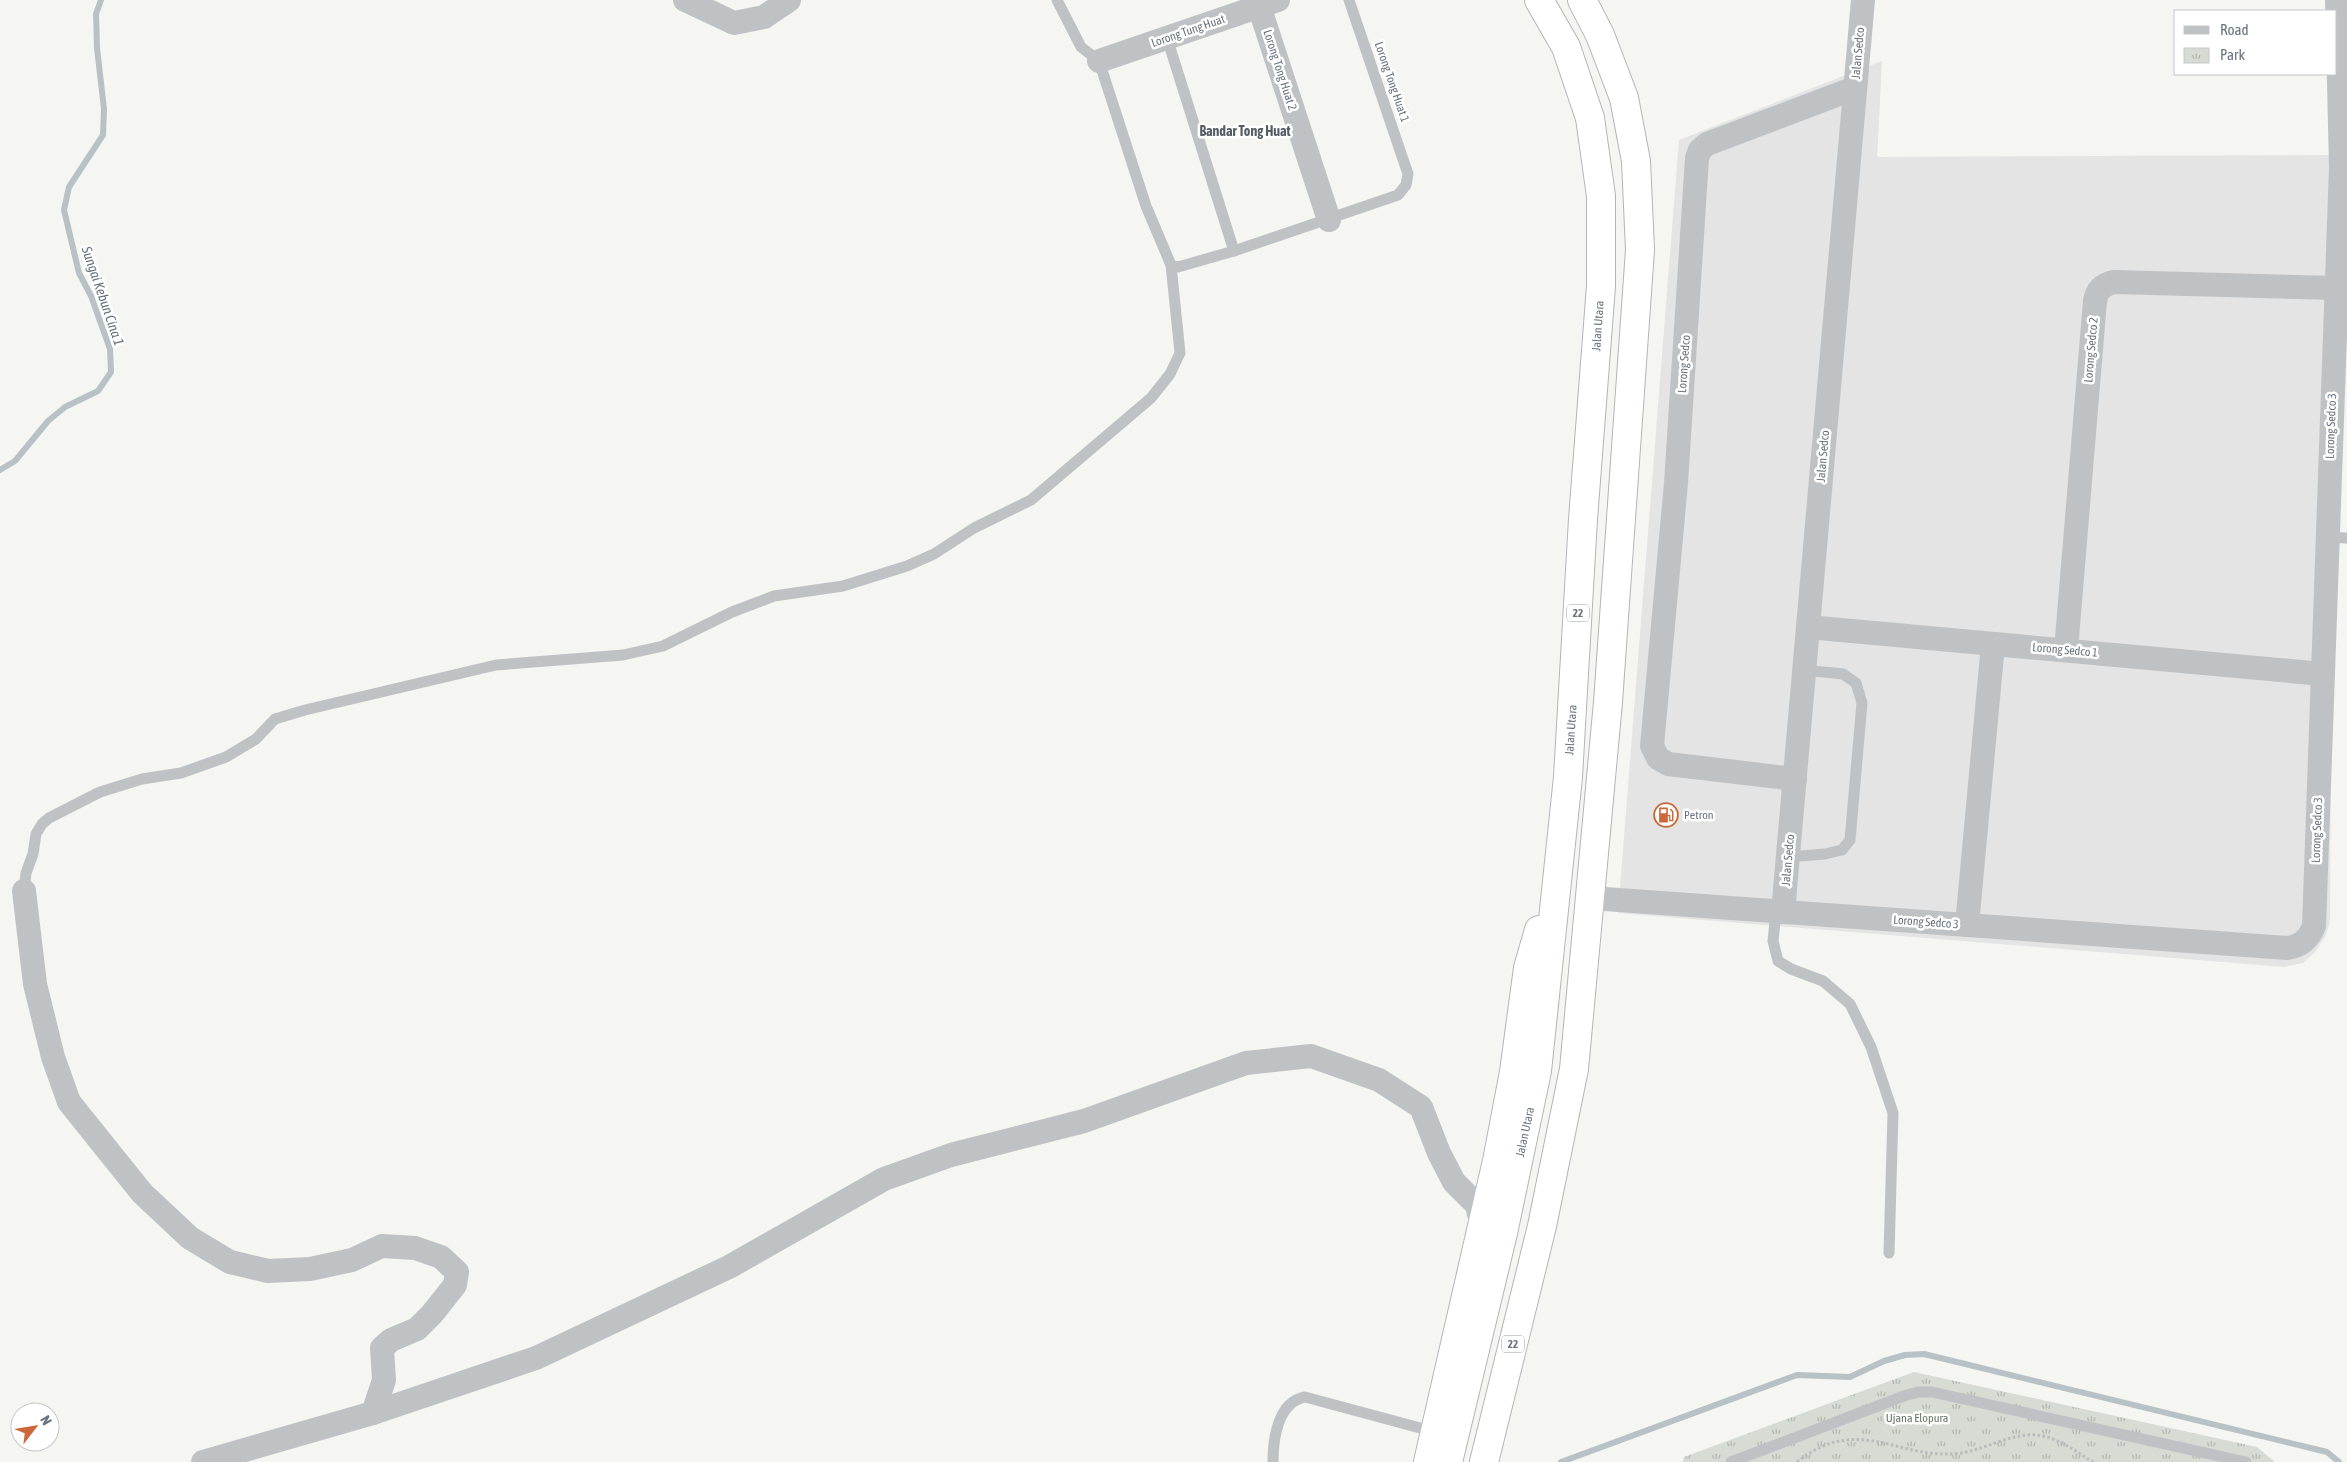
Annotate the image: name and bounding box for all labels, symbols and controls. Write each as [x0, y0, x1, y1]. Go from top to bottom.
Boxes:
legend [2174, 10, 2337, 75]
street label: Lorong Tung Huat [1149, 12, 1227, 50]
text: Road [2220, 21, 2249, 38]
street label: Jalan Sedco [1849, 26, 1867, 79]
street label: Lorong Tong Huat 2 [1260, 28, 1300, 112]
street label: Lorong Tong Huat 1 [1372, 40, 1412, 124]
text: Park [2220, 46, 2245, 63]
district label: Bandar Tong Huat [1199, 123, 1291, 139]
water label: Sungai Kebun Cina 1 [78, 243, 127, 348]
street label: Jalan Utara [1589, 300, 1607, 352]
street label: Lorong Sedco 2 [2081, 317, 2101, 383]
street label: Lorong Sedco [1675, 334, 1693, 394]
street label: Lorong Sedco 3 [2323, 393, 2339, 459]
street label: Jalan Sedco [1814, 429, 1832, 482]
road number: 22 [1567, 604, 1589, 622]
street label: Lorong Sedco 1 [2032, 640, 2099, 660]
street label: Jalan Utara [1562, 704, 1580, 756]
street label: Lorong Sedco 3 [2309, 797, 2325, 863]
fuel station icon: Petron [1653, 802, 1679, 828]
place label: Petron [1684, 808, 1714, 822]
street label: Jalan Sedco [1779, 833, 1797, 886]
street label: Lorong Sedco 3 [1893, 913, 1959, 931]
street label: Jalan Utara [1513, 1106, 1537, 1158]
road number: 22 [1502, 1336, 1524, 1352]
north arrow [10, 1402, 60, 1452]
park label: Ujana Elopura [1886, 1411, 1948, 1425]
text: N [37, 1413, 55, 1428]

